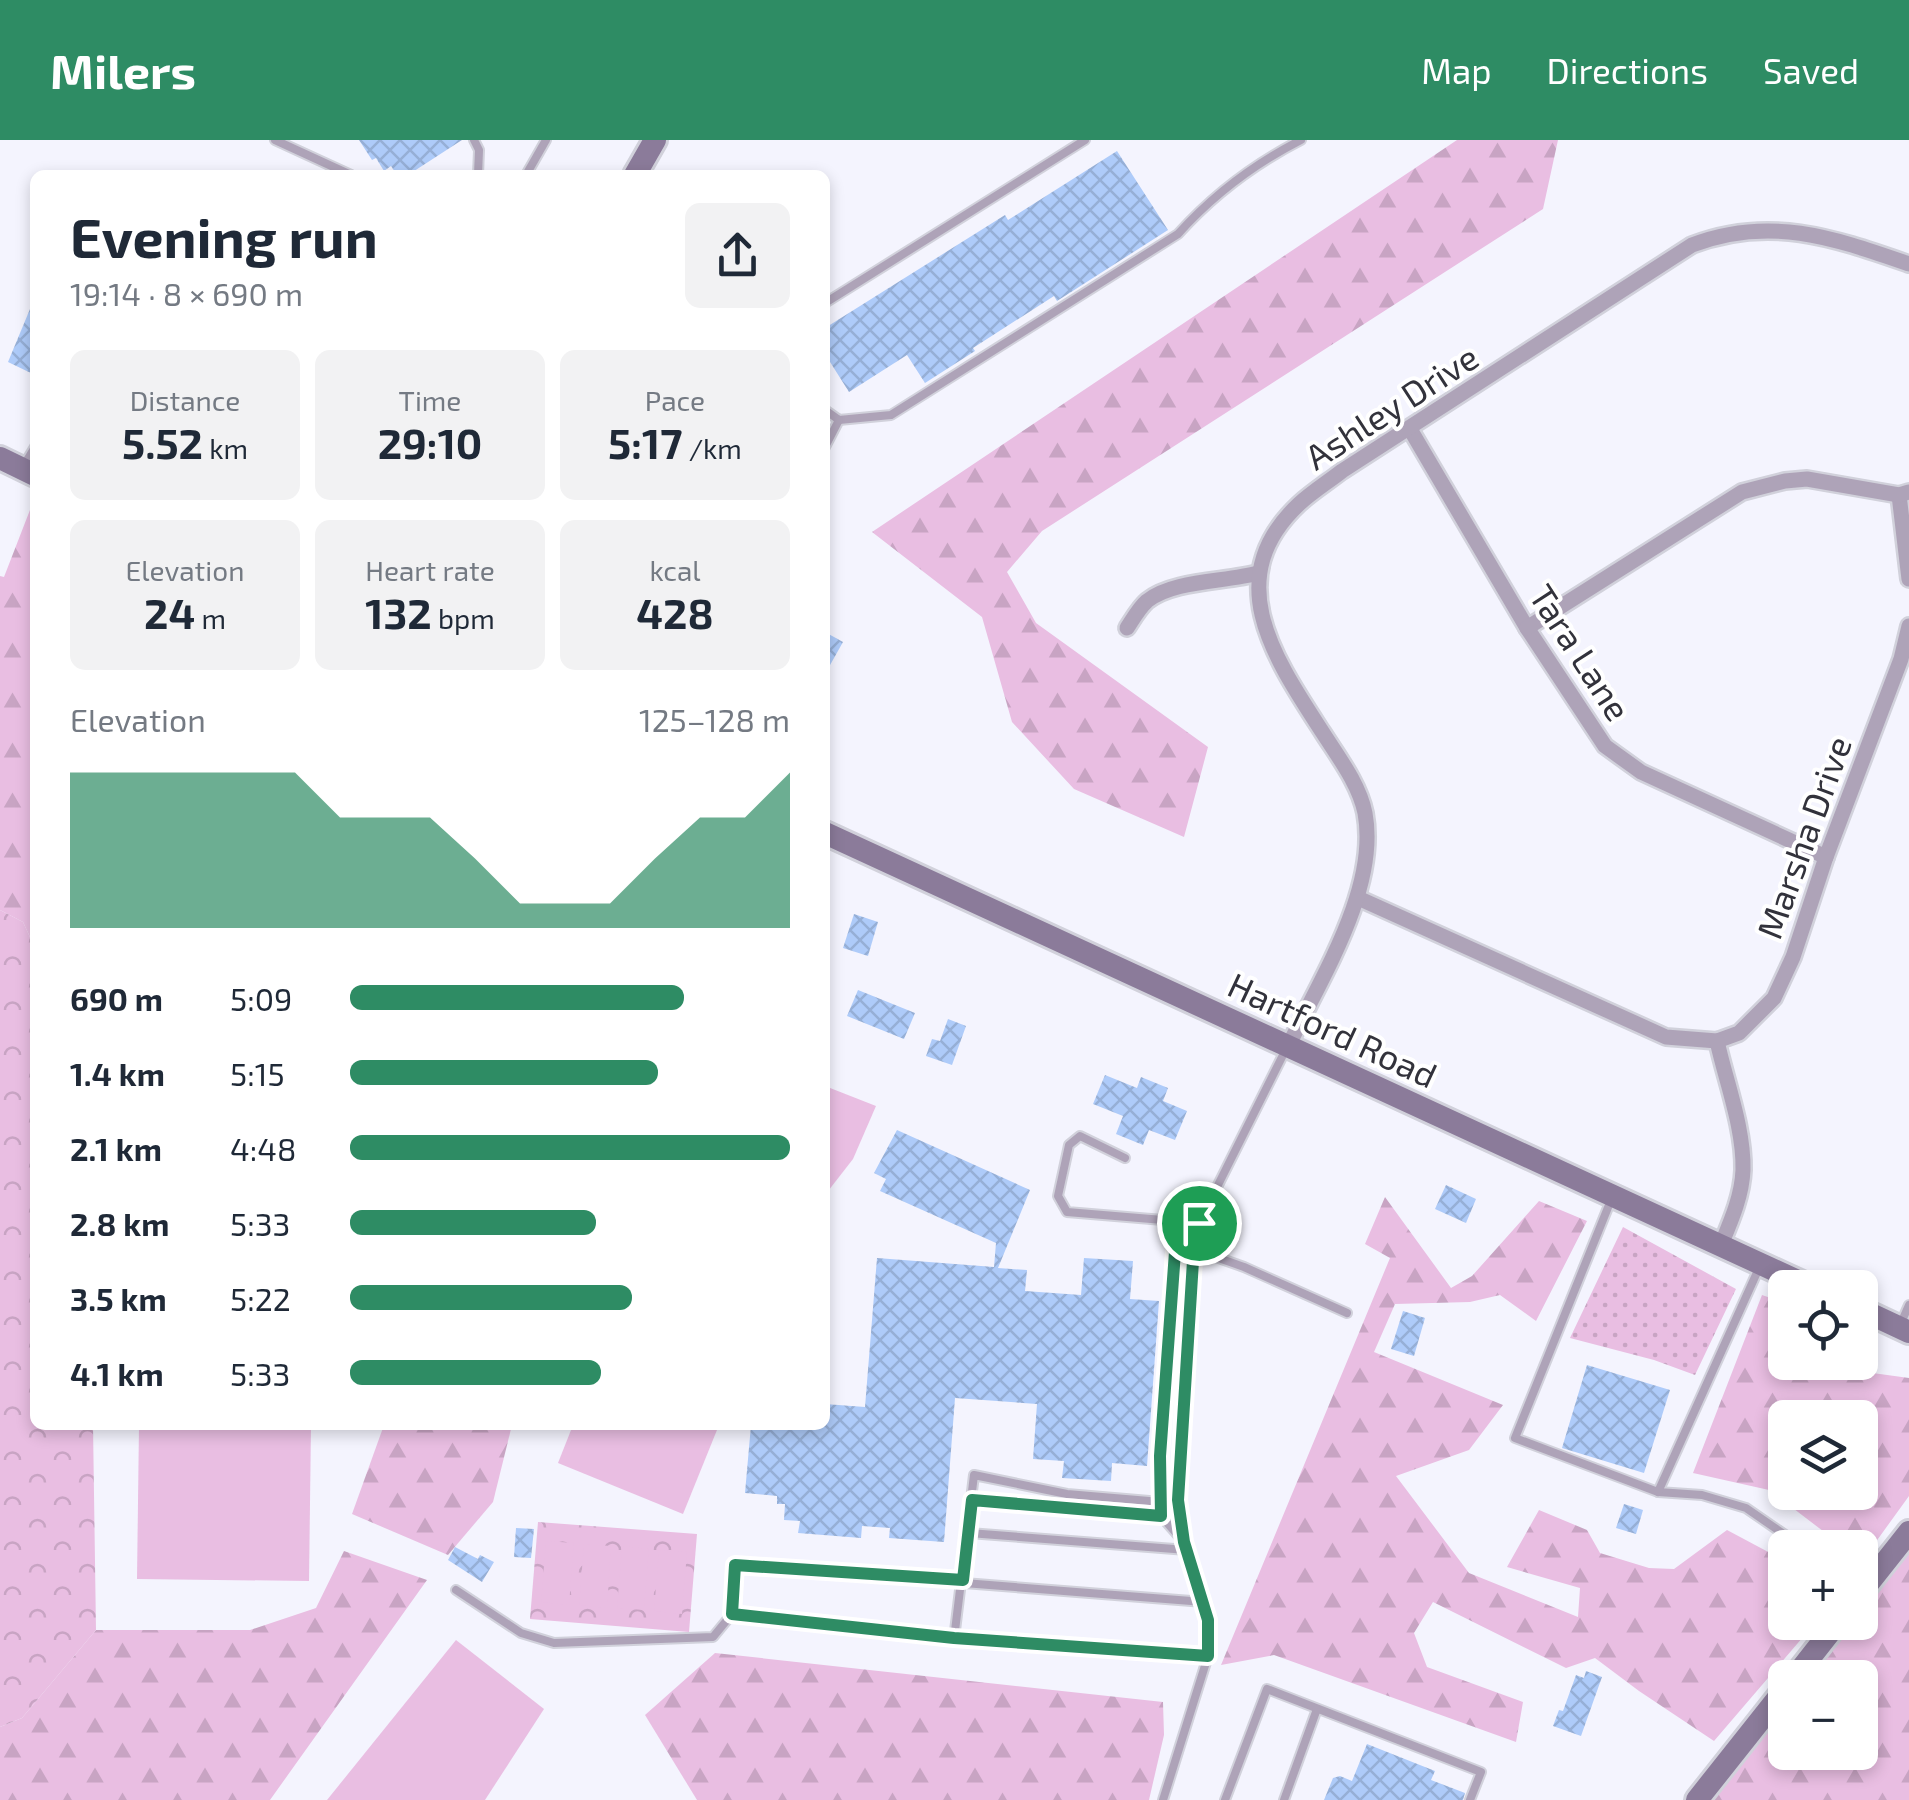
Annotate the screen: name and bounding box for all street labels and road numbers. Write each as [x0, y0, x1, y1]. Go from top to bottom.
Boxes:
street label: Ashley Drive [1297, 335, 1485, 477]
street label: Tara Lane [1522, 576, 1640, 728]
street label: Marsha Drive [1747, 730, 1859, 944]
street label: Hartford Road [1222, 962, 1444, 1096]

